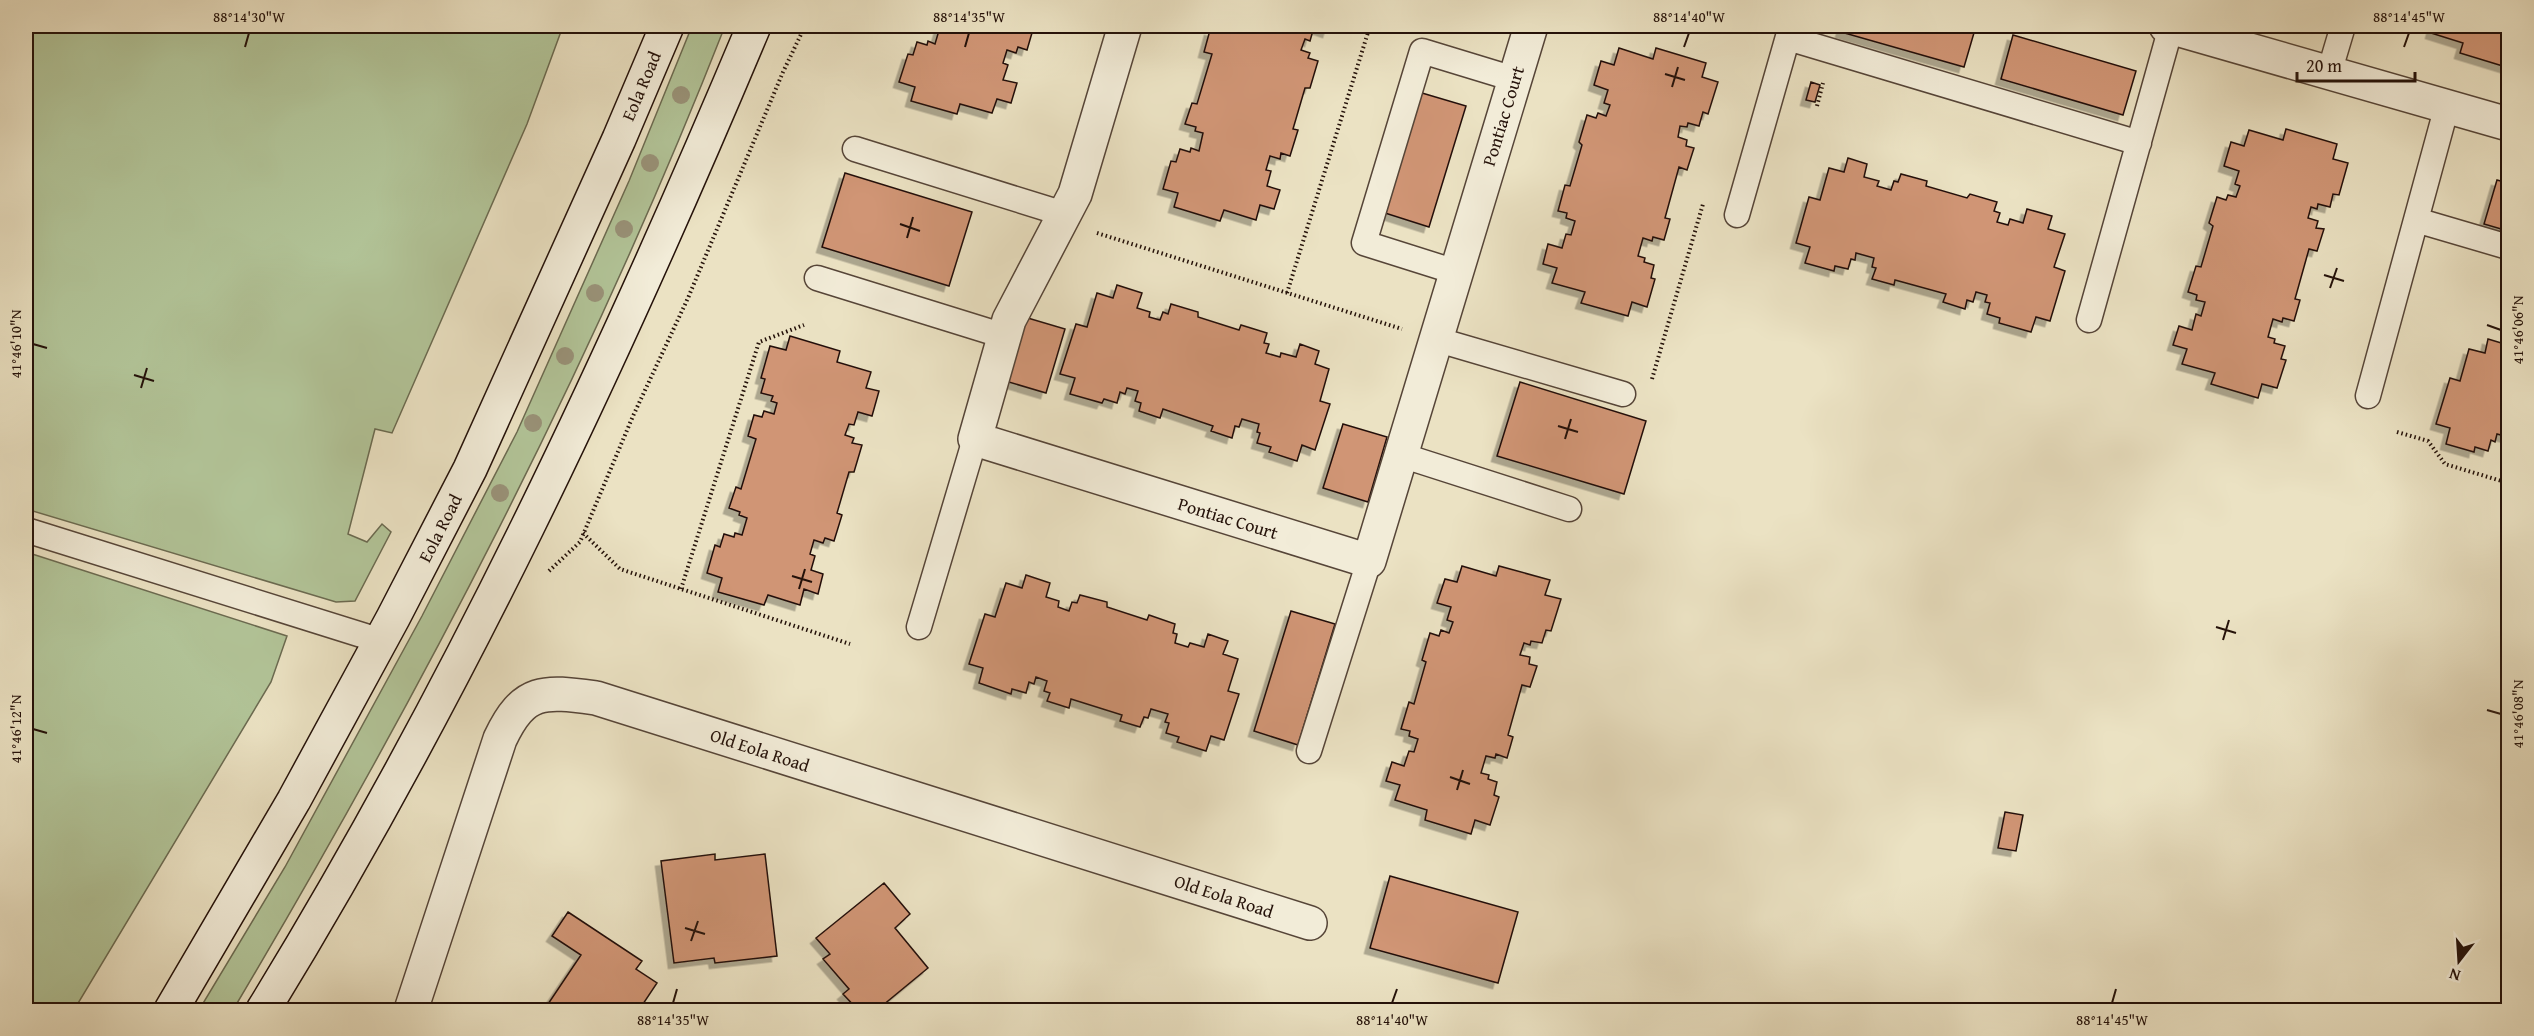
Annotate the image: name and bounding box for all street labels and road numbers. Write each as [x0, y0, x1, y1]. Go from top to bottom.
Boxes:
street label: Eola Road [614, 47, 668, 125]
street label: Pontiac Court [1475, 62, 1531, 169]
street label: Eola Road [411, 489, 469, 567]
street label: Pontiac Court [1175, 490, 1282, 546]
street label: Old Eola Road [707, 721, 814, 779]
street label: Old Eola Road [1171, 867, 1278, 925]

